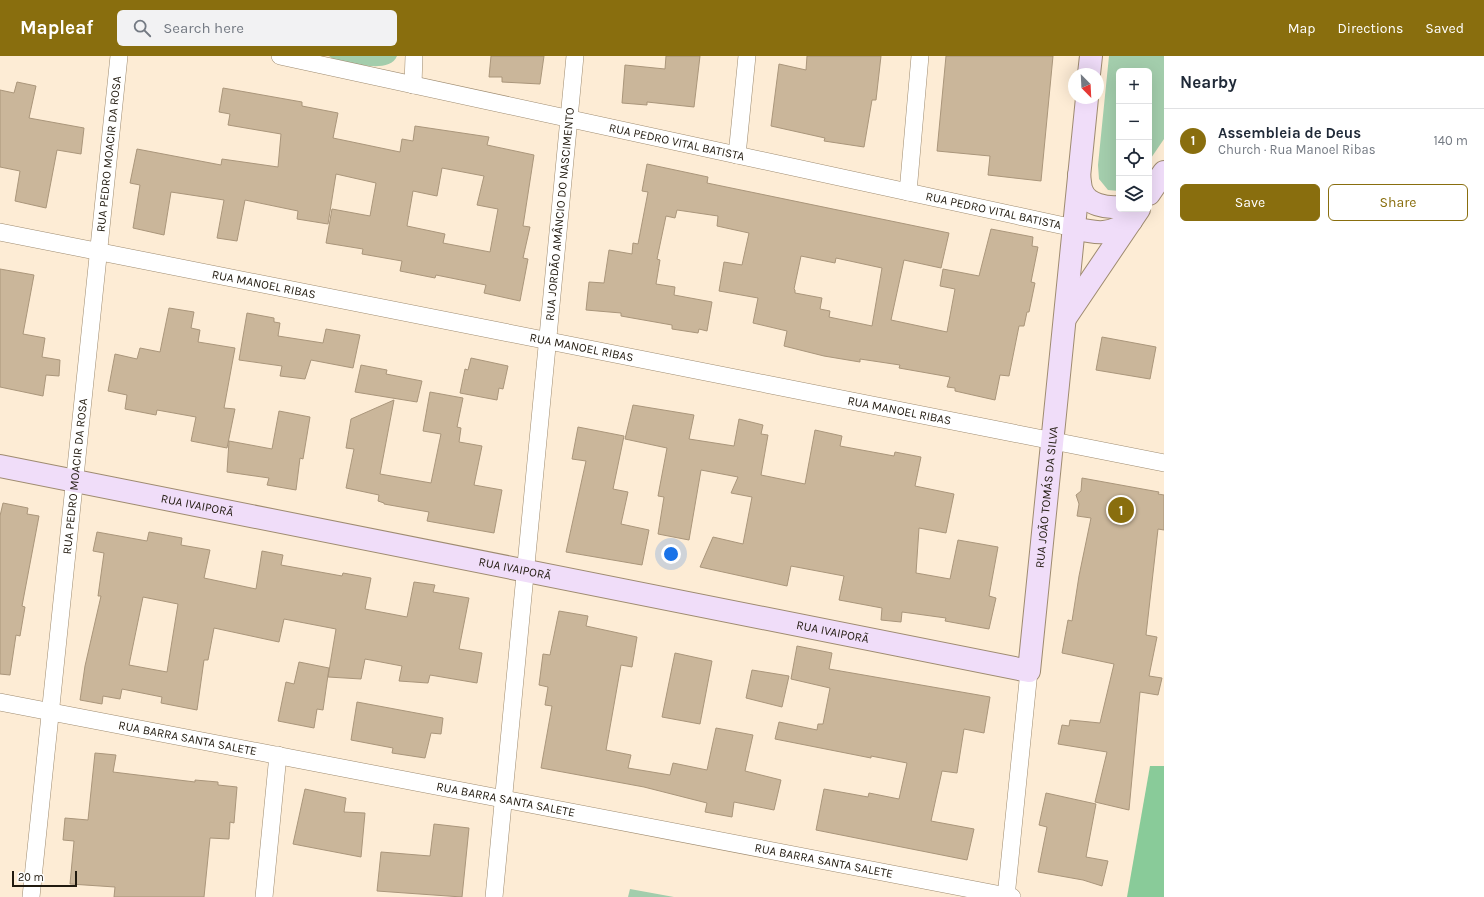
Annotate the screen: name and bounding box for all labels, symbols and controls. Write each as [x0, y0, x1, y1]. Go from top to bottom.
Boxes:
search box [117, 10, 397, 46]
text: Mapleaf [20, 17, 93, 39]
icon: search [131, 17, 153, 39]
text: Search here [163, 19, 244, 37]
text: Map [1288, 20, 1316, 37]
text: Directions [1338, 20, 1403, 37]
text: Saved [1425, 20, 1464, 37]
north arrow [1068, 68, 1104, 104]
map controls [1116, 68, 1152, 212]
button: + [1116, 68, 1152, 104]
text: Nearby [1180, 72, 1237, 92]
street label: RUA PEDRO MOACIR DA ROSA [94, 75, 124, 233]
button: − [1116, 104, 1152, 140]
street label: RUA JORDÃO AMÂNCIO DO NASCIMENTO [543, 106, 577, 322]
street label: RUA PEDRO VITAL BATISTA [608, 120, 746, 163]
text: Assembleia de Deus [1218, 124, 1361, 142]
text: 1 [1191, 133, 1195, 148]
text: 140 m [1433, 133, 1468, 148]
button: locate [1116, 140, 1152, 176]
text: Church · Rua Manoel Ribas [1218, 142, 1376, 157]
button: layers [1116, 176, 1152, 212]
button: Save [1180, 184, 1320, 221]
button: Share [1328, 184, 1468, 221]
street label: RUA PEDRO VITAL BATISTA [924, 189, 1063, 232]
street label: RUA MANOEL RIBAS [211, 267, 317, 302]
street label: RUA MANOEL RIBAS [528, 330, 635, 365]
street label: RUA MANOEL RIBAS [846, 393, 953, 428]
street label: RUA PEDRO MOACIR DA ROSA [60, 397, 90, 555]
street label: RUA JOÃO TOMÁS DA SILVA [1032, 425, 1061, 569]
street label: RUA IVAIPORÃ [160, 491, 235, 519]
pin: 1 [1108, 495, 1134, 525]
your location [661, 544, 681, 564]
street label: RUA IVAIPORÃ [477, 555, 552, 583]
street label: RUA IVAIPORÃ [795, 618, 870, 646]
street label: RUA BARRA SANTA SALETE [117, 718, 258, 758]
street label: RUA BARRA SANTA SALETE [435, 779, 576, 820]
street label: RUA BARRA SANTA SALETE [753, 841, 894, 881]
scale bar [12, 869, 77, 888]
text: 20 m [18, 871, 44, 884]

